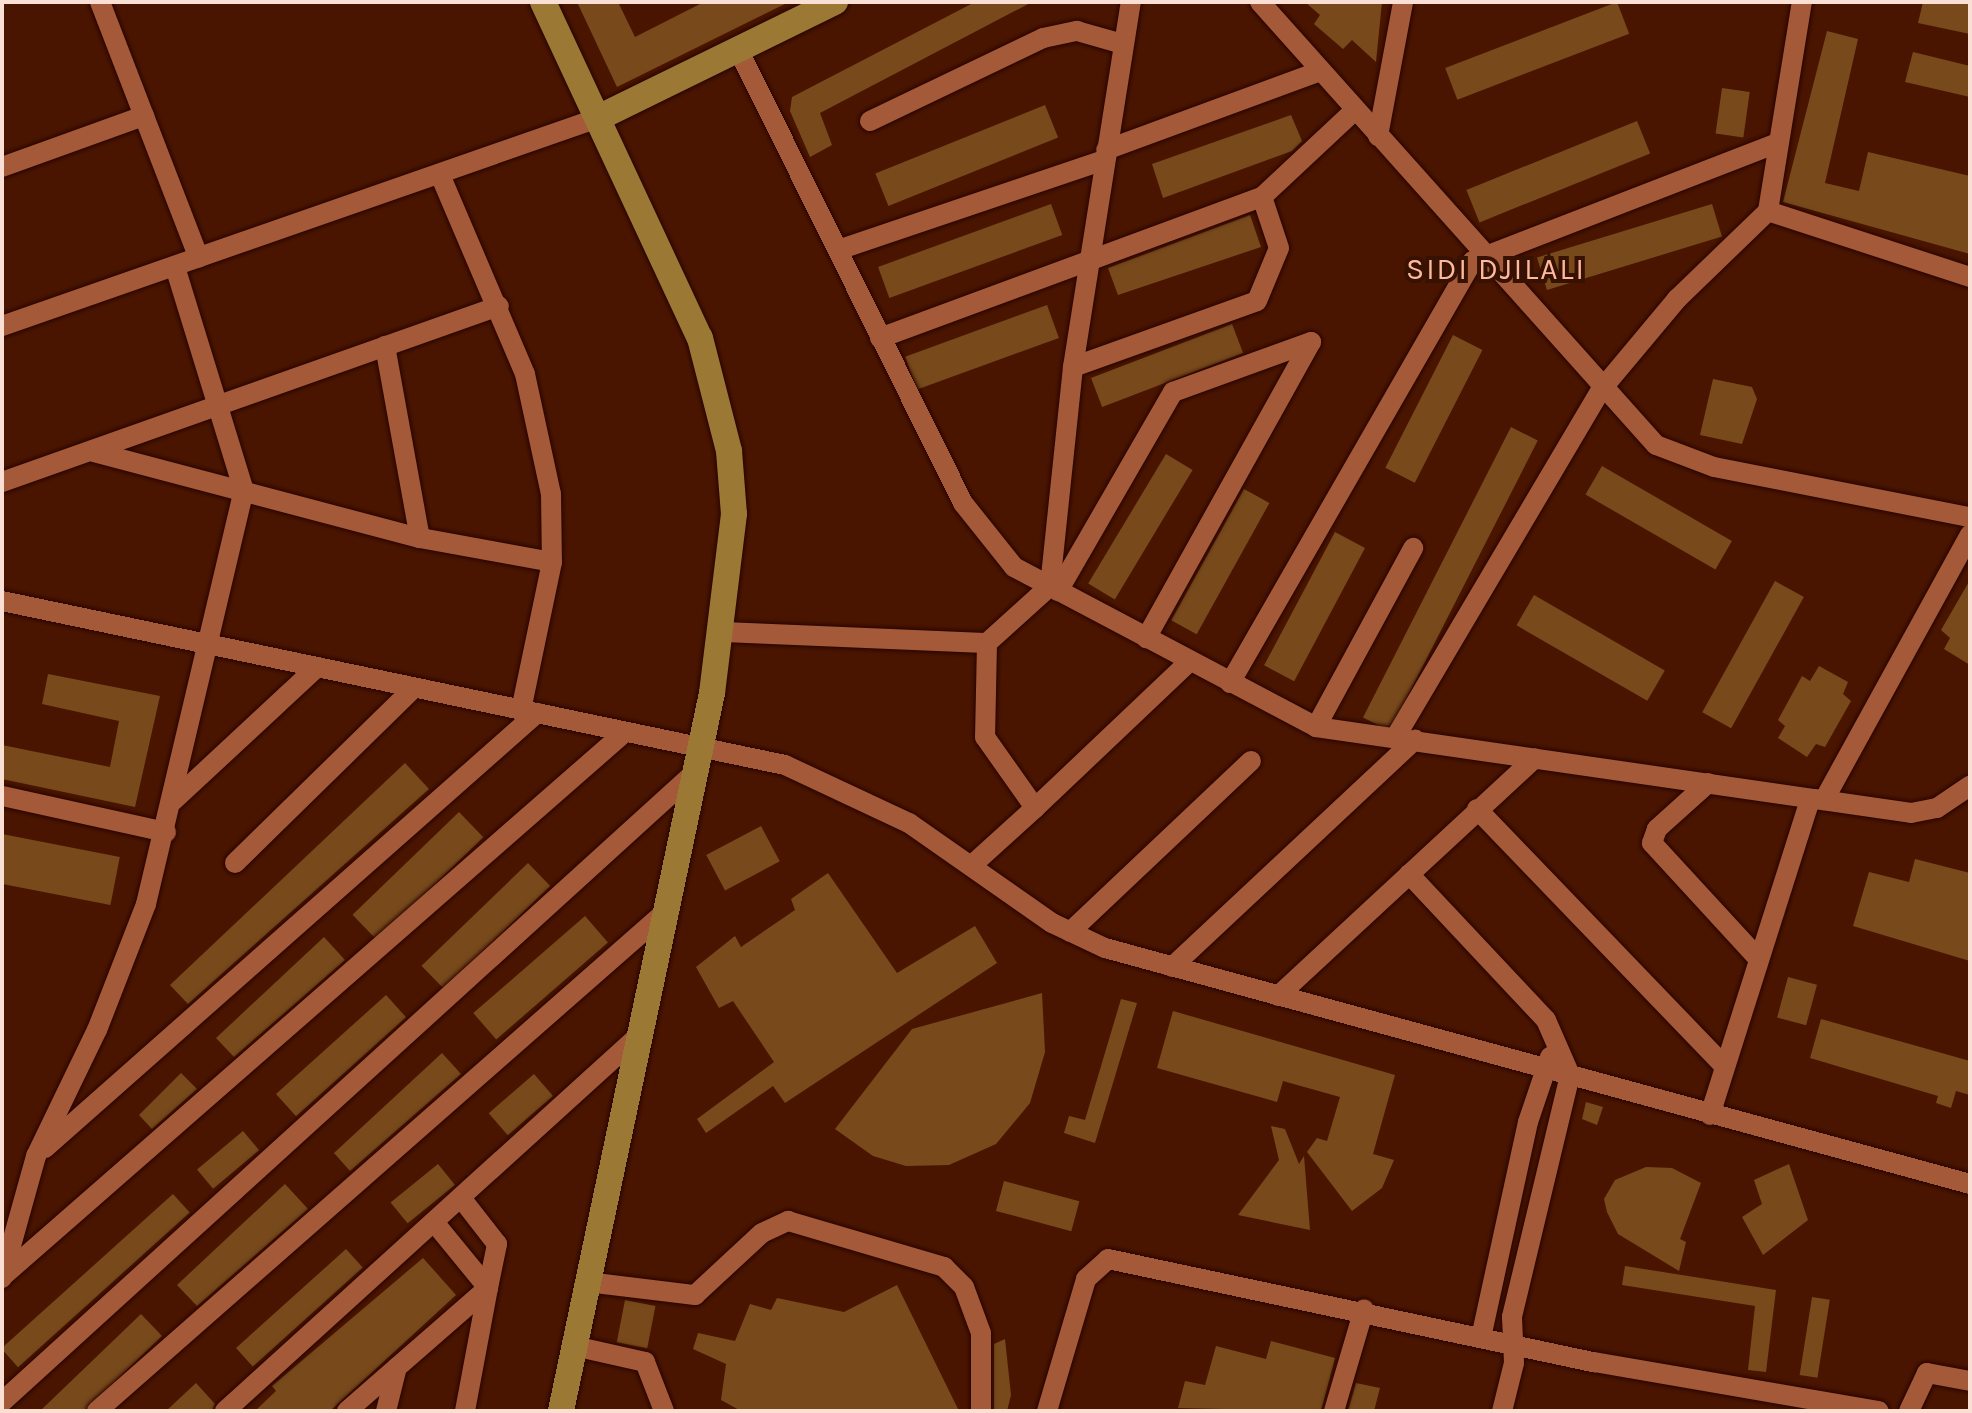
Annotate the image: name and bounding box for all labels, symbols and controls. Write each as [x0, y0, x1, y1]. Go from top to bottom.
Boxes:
district label: SIDI DJILALI [1406, 251, 1586, 287]

